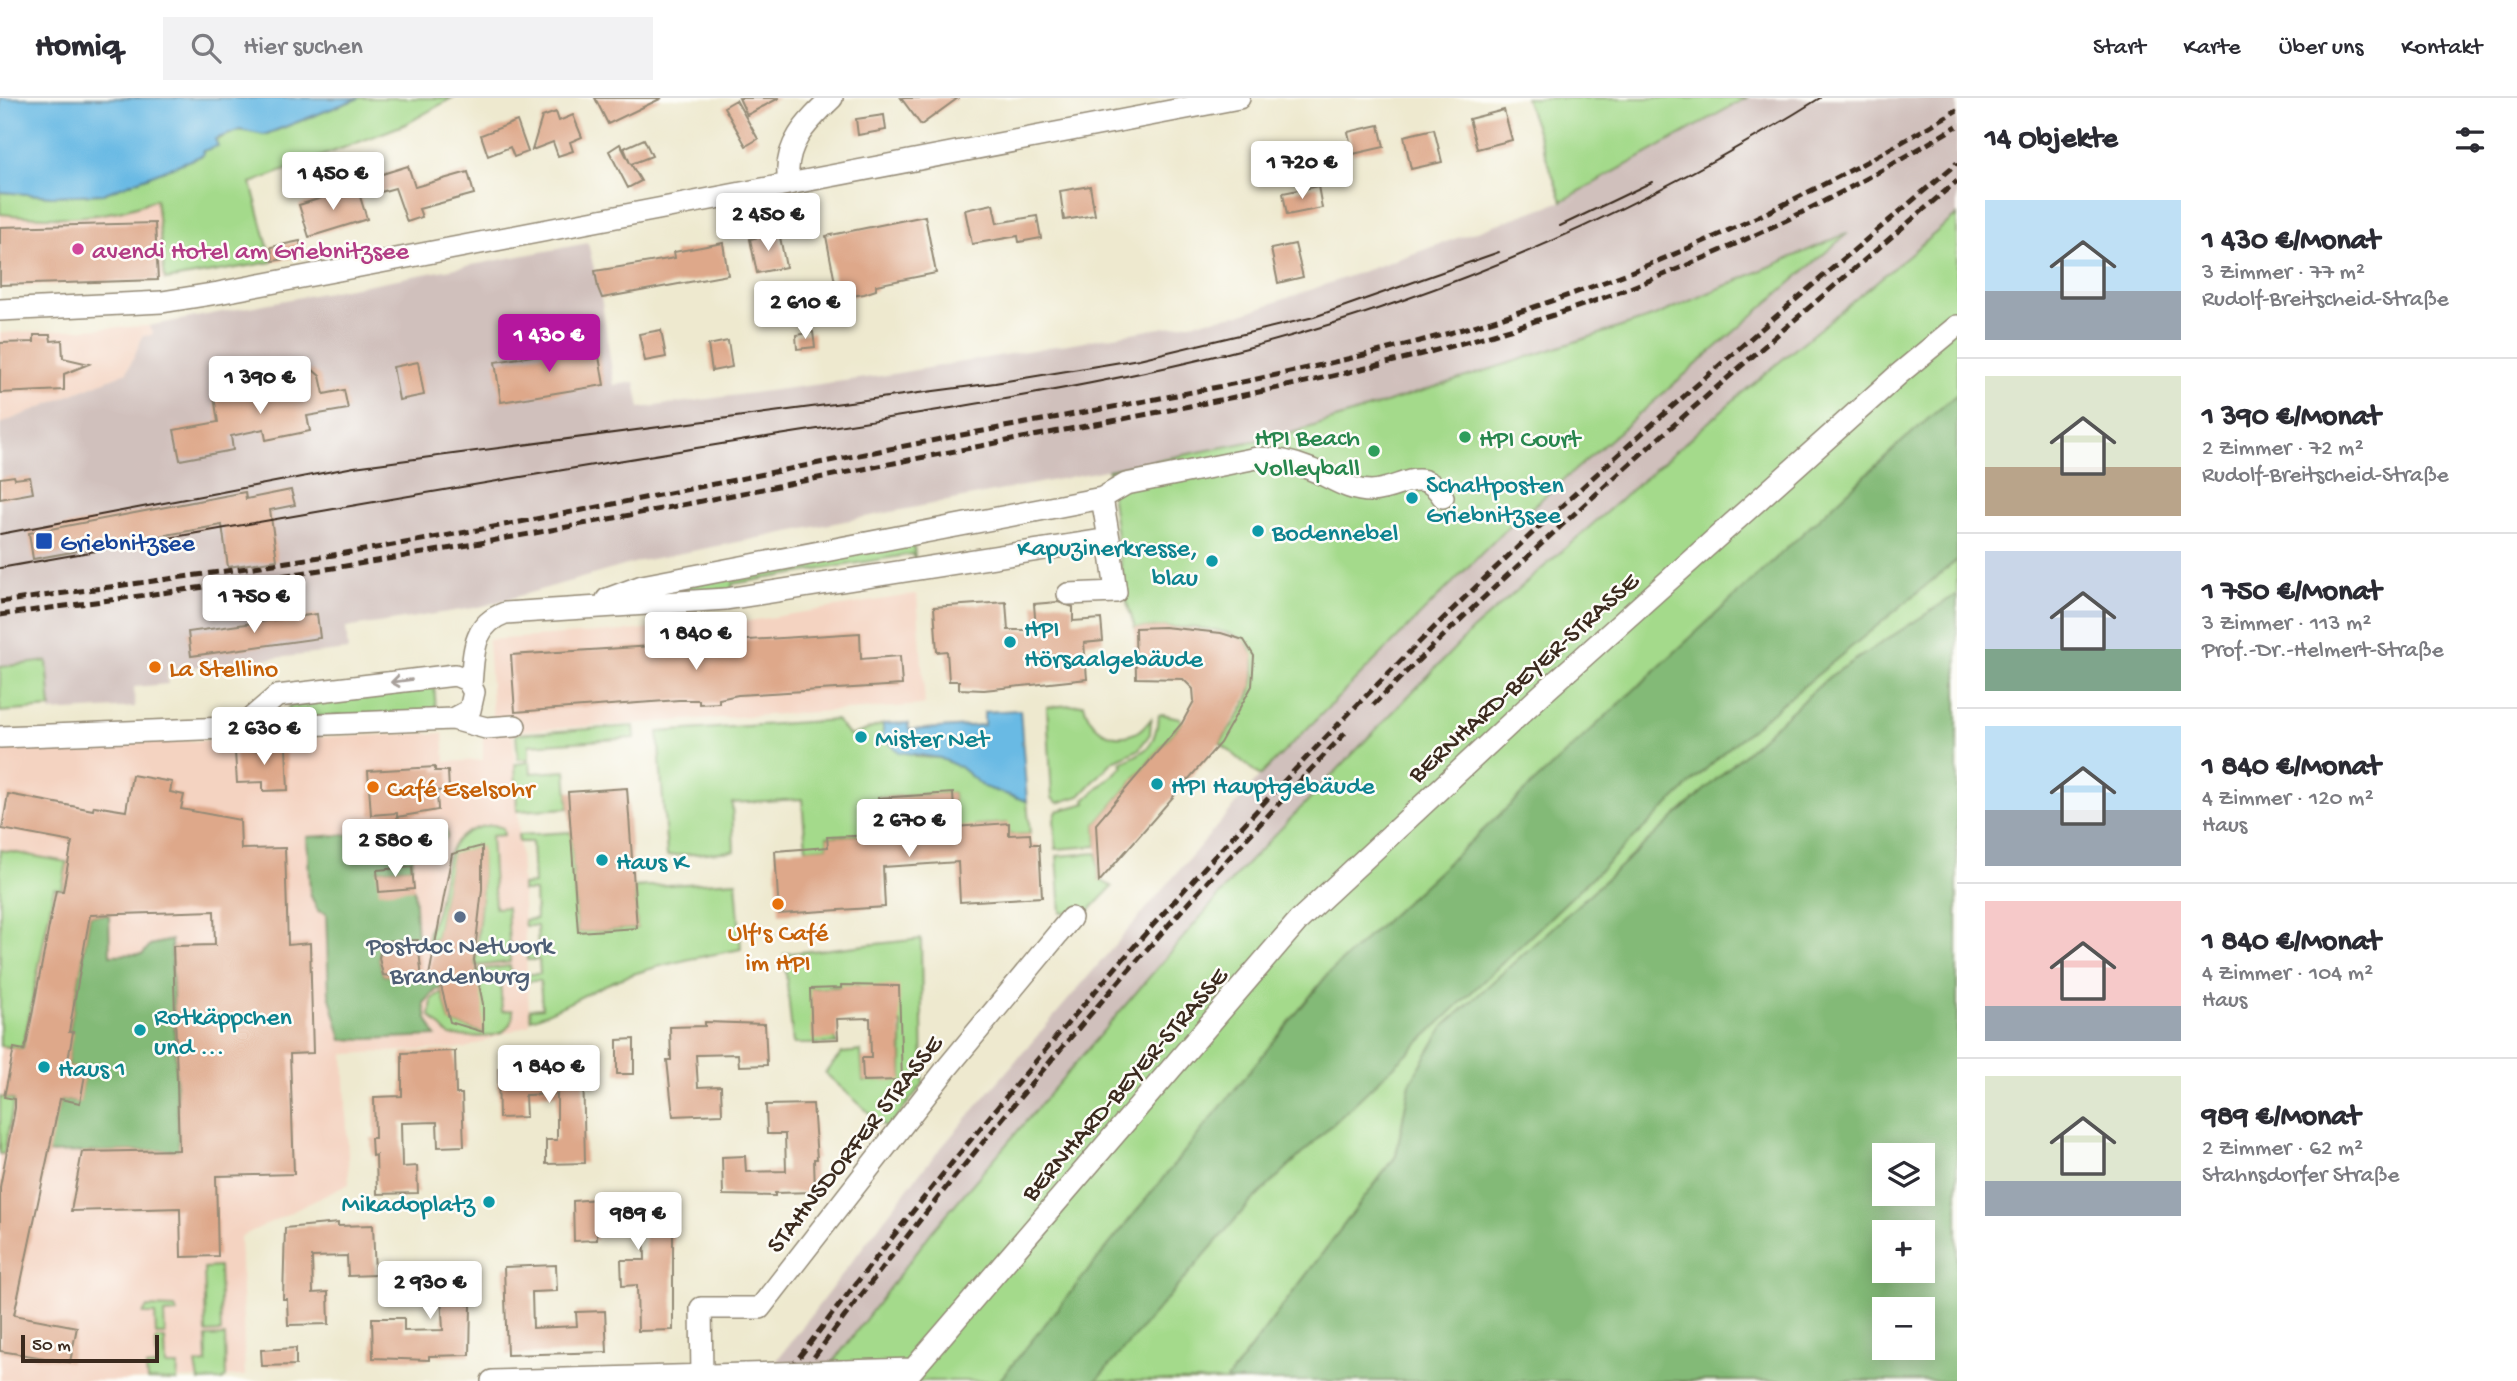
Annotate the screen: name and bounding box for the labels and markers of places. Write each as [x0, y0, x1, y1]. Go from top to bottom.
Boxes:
pin: 1 720 € [1237, 141, 1367, 201]
pin: 1 450 € [268, 152, 398, 212]
pin: 2 450 € [703, 194, 833, 253]
place label: avendi Hotel am Griebnitzsee [92, 238, 409, 269]
marker: avendi Hotel am Griebnitzsee [70, 241, 86, 257]
pin: 2 610 € [740, 282, 870, 341]
pin: 1 430 € [484, 314, 614, 374]
pin: 1 390 € [195, 356, 325, 416]
place label: HPI Beach Volleyball [1254, 425, 1360, 486]
place label: HPI Court [1479, 426, 1583, 457]
marker: HPI Court [1457, 429, 1473, 445]
marker: HPI Beach Volleyball [1366, 443, 1382, 459]
place label: Schaltposten Griebnitzsee [1426, 472, 1565, 533]
marker: Schaltposten Griebnitzsee [1404, 490, 1420, 506]
place label: Bodennebel [1271, 520, 1398, 551]
marker: Bodennebel [1250, 523, 1266, 539]
place label: Griebnitzsee [60, 530, 195, 561]
marker: Griebnitzsee [34, 531, 54, 551]
place label: Kapuzinerkresse, blau [1017, 535, 1198, 596]
marker: Kapuzinerkresse, blau [1204, 553, 1220, 569]
pin: 1 750 € [189, 575, 319, 635]
pin: 1 840 € [631, 612, 761, 672]
place label: HPI Hörsaalgebäude [1024, 616, 1204, 677]
marker: HPI Hörsaalgebäude [1002, 634, 1018, 650]
place label: La Stellino [169, 656, 278, 687]
marker: La Stellino [147, 659, 163, 675]
pin: 2 630 € [199, 708, 329, 767]
place label: Mister Net [875, 726, 991, 757]
marker: Mister Net [853, 729, 869, 745]
place label: HPI Hauptgebäude [1171, 773, 1375, 804]
place label: Café Eselsohr [387, 776, 537, 807]
marker: HPI Hauptgebäude [1149, 776, 1165, 792]
marker: Café Eselsohr [365, 779, 381, 795]
pin: 2 670 € [844, 800, 974, 859]
pin: 2 580 € [330, 820, 460, 879]
place label: Haus K [616, 849, 690, 880]
marker: Haus K [594, 852, 610, 868]
marker: Ulf's Café im HPI [770, 896, 786, 912]
marker: Postdoc Network Brandenburg [452, 909, 468, 925]
place label: Ulf's Café im HPI [728, 920, 829, 981]
place label: Postdoc Network Brandenburg [365, 933, 556, 994]
place label: Rotkäppchen und ... [154, 1004, 293, 1065]
marker: Rotkäppchen und ... [132, 1022, 148, 1038]
pin: 1 840 € [484, 1046, 614, 1105]
place label: Haus 1 [58, 1056, 126, 1087]
marker: Haus 1 [36, 1059, 52, 1075]
place label: Mikadoplatz [342, 1191, 477, 1222]
pin: 989 € [589, 1192, 687, 1252]
marker: Mikadoplatz [481, 1194, 497, 1210]
pin: 2 930 € [365, 1262, 495, 1321]

